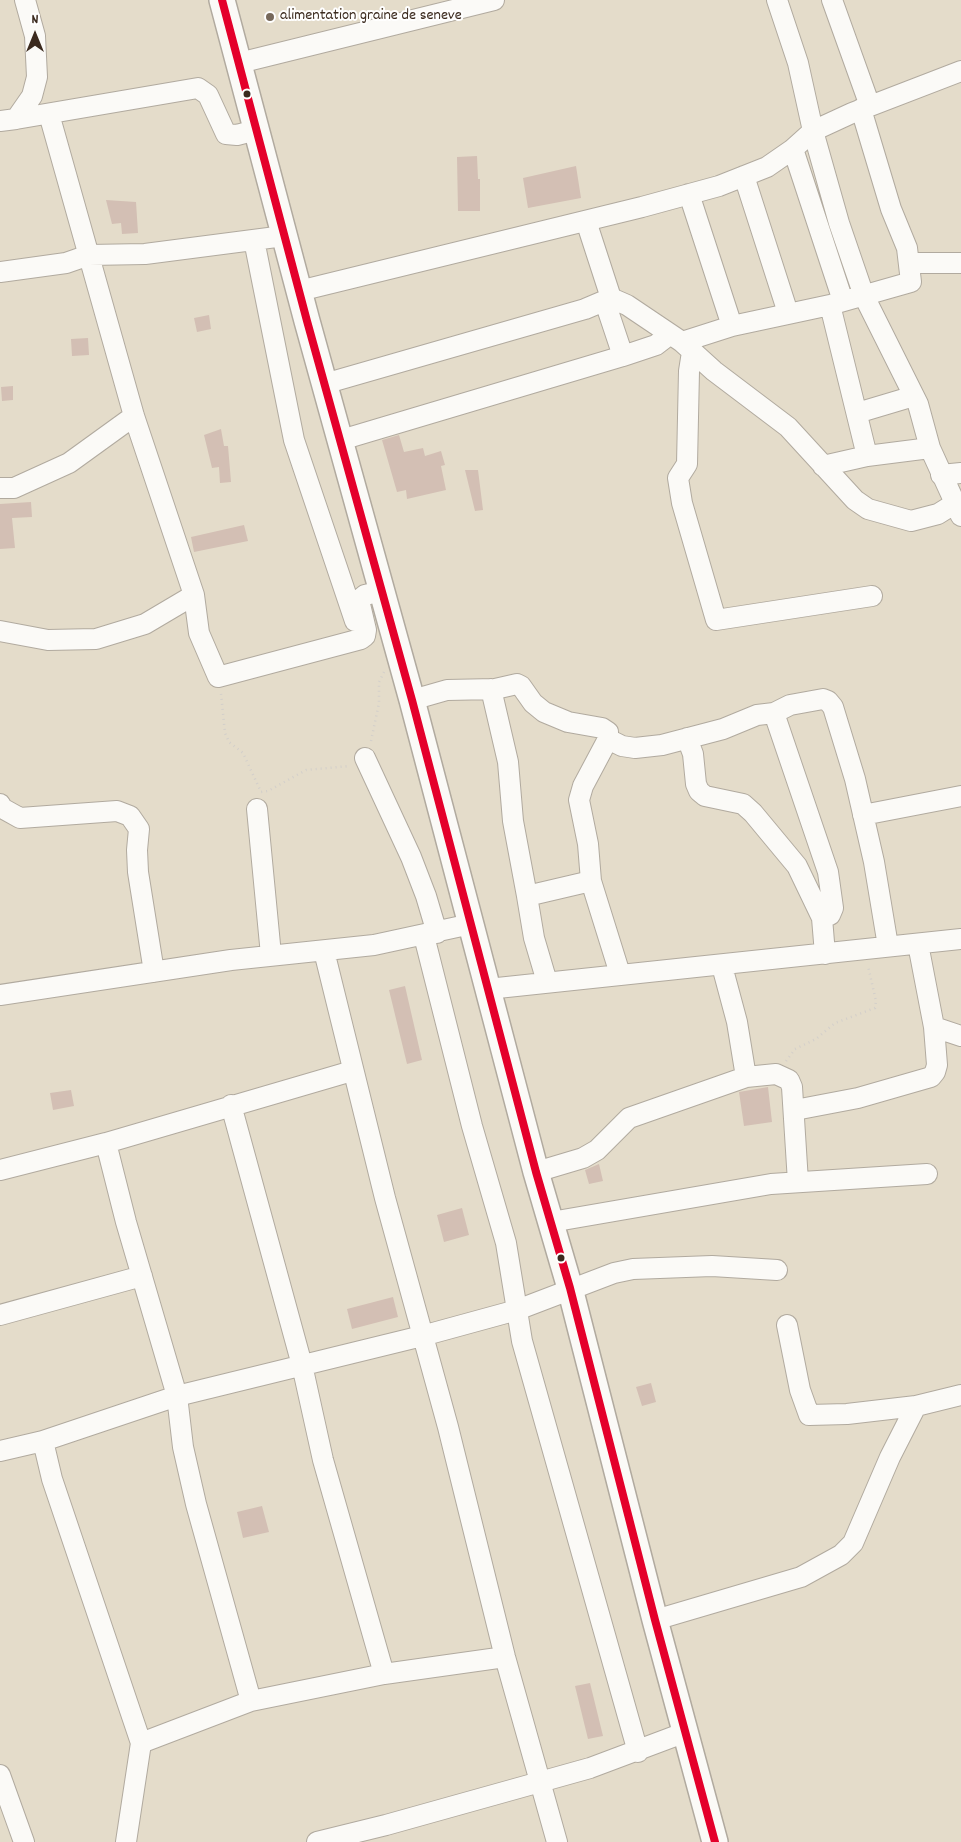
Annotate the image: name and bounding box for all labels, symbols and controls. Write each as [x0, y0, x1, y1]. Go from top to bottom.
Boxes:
place label: alimentation graine de seneve [280, 7, 462, 27]
north arrow [10, 10, 60, 60]
text: N [32, 10, 38, 30]
marker: alimentation graine de seneve [264, 11, 276, 23]
unlabelled marker [242, 89, 252, 99]
unlabelled marker [556, 1253, 566, 1263]

